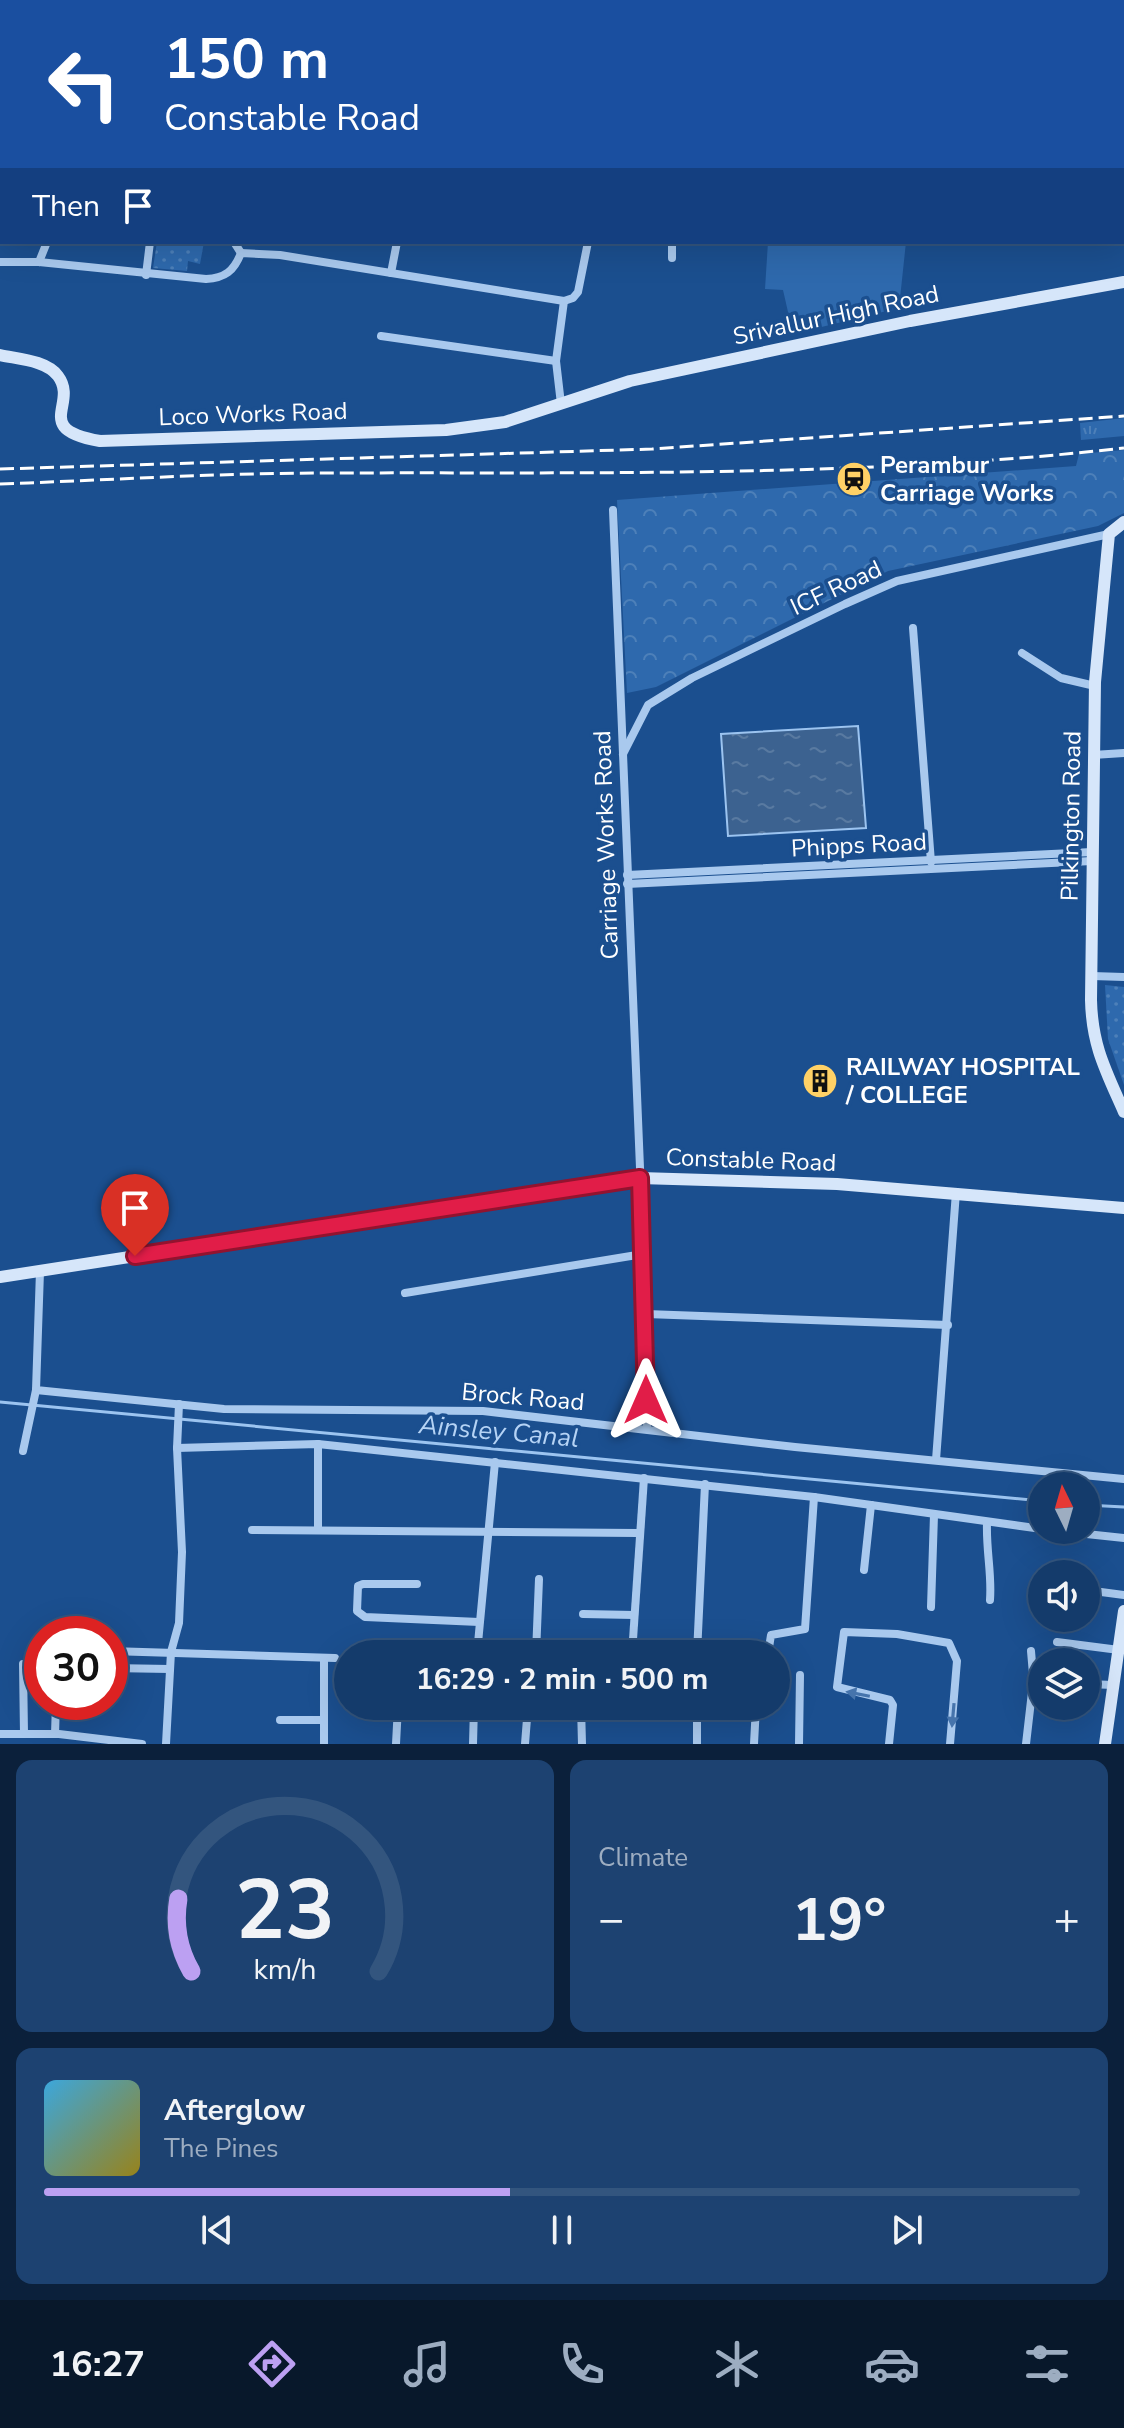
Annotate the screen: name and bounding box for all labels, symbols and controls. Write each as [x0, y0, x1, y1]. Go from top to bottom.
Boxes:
text: 150 m [164, 21, 329, 98]
icon: left [32, 32, 136, 136]
text: Constable Road [164, 94, 420, 143]
icon: arrive [116, 184, 160, 228]
text: Then [32, 186, 100, 227]
street label: Srivallur High Road [730, 278, 942, 352]
street label: Loco Works Road [158, 395, 348, 433]
place label: Perambur Carriage Works [880, 449, 1054, 509]
station icon: Perambur Carriage Works [835, 460, 873, 498]
street label: ICF Road [785, 553, 887, 623]
street label: Carriage Works Road [586, 730, 626, 960]
street label: Pilkington Road [1054, 731, 1088, 901]
street label: Phipps Road [790, 825, 928, 865]
place label: RAILWAY HOSPITAL / COLLEGE [845, 1051, 1080, 1111]
building icon: RAILWAY HOSPITAL / COLLEGE [801, 1062, 839, 1100]
street label: Constable Road [665, 1141, 837, 1179]
pin [101, 1174, 169, 1256]
icon: arrive [113, 1186, 157, 1230]
position arrow [604, 1358, 688, 1442]
street label: Brock Road [460, 1376, 586, 1418]
water label: Ainsley Canal [416, 1407, 580, 1456]
north arrow [1028, 1472, 1100, 1544]
map controls [1028, 1472, 1100, 1720]
button: sound [1028, 1560, 1100, 1632]
speed limit sign: 30 [24, 1616, 128, 1720]
button: layers [1028, 1648, 1100, 1720]
text: 16:29 · 2 min · 500 m [416, 1659, 708, 1700]
one-way arrow [845, 1687, 870, 1699]
one-way arrow [946, 1703, 959, 1728]
text: Climate [598, 1840, 688, 1875]
text: 23 [235, 1854, 335, 1967]
text: 19° [792, 1879, 886, 1961]
text: − [598, 1890, 624, 1950]
text: + [1054, 1890, 1080, 1950]
text: km/h [254, 1950, 316, 1989]
text: Afterglow [164, 2090, 305, 2131]
text: The Pines [164, 2131, 279, 2166]
icon: previous [195, 2208, 239, 2252]
icon: pause [540, 2208, 584, 2252]
icon: next [885, 2208, 929, 2252]
icon: directions [244, 2336, 300, 2392]
icon: music [399, 2336, 455, 2392]
icon: phone [554, 2336, 610, 2392]
icon: climate [709, 2336, 765, 2392]
icon: car [864, 2336, 920, 2392]
icon: filters [1019, 2336, 1075, 2392]
text: 16:27 [49, 2340, 145, 2389]

